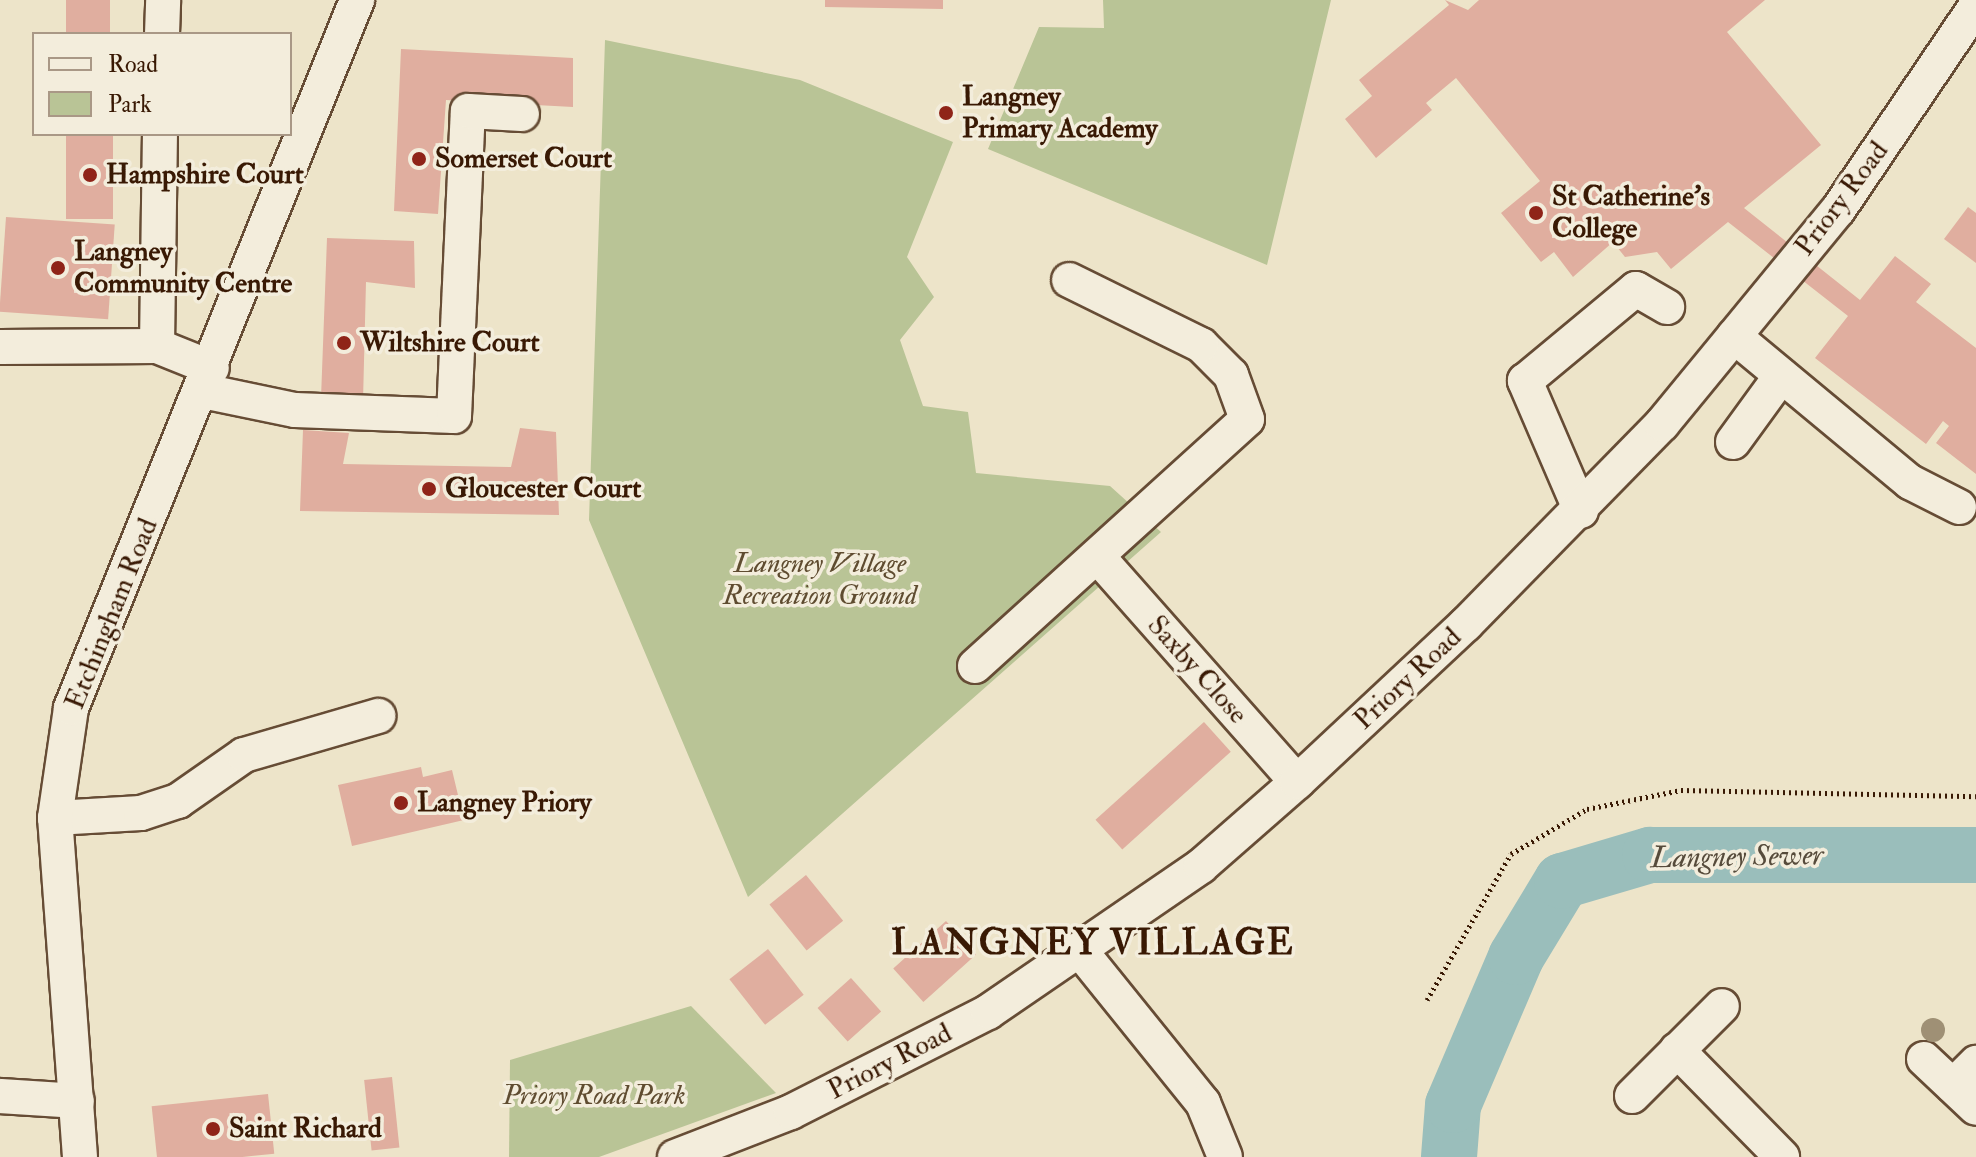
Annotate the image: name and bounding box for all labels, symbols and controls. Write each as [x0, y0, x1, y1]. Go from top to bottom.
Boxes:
legend [32, 32, 292, 136]
text: Road [108, 49, 158, 80]
place label: Langney Primary Academy [962, 80, 1158, 146]
text: Park [108, 89, 152, 120]
marker: Langney Primary Academy [937, 104, 955, 122]
street label: Priory Road [1788, 135, 1896, 263]
place label: Somerset Court [435, 142, 612, 176]
marker: Somerset Court [410, 150, 428, 168]
place label: Hampshire Court [106, 158, 304, 192]
marker: Hampshire Court [81, 166, 99, 184]
place label: St Catherine's College [1552, 180, 1710, 246]
marker: St Catherine's College [1527, 204, 1545, 222]
place label: Langney Community Centre [74, 235, 292, 301]
marker: Langney Community Centre [49, 259, 67, 277]
place label: Wiltshire Court [360, 326, 540, 360]
marker: Wiltshire Court [335, 334, 353, 352]
place label: Gloucester Court [445, 472, 641, 506]
marker: Gloucester Court [420, 480, 438, 498]
street label: Etchingham Road [58, 514, 166, 714]
park label: Langney Village Recreation Ground [723, 547, 917, 613]
street label: Saxby Close [1140, 609, 1254, 731]
street label: Priory Road [1347, 621, 1469, 737]
place label: Langney Priory [417, 786, 591, 820]
marker: Langney Priory [392, 794, 410, 812]
water label: Langney Sewer [1650, 837, 1824, 877]
district label: LANGNEY VILLAGE [891, 921, 1295, 965]
street label: Priory Road [822, 1016, 958, 1108]
park label: Priory Road Park [502, 1079, 686, 1113]
place label: Saint Richard [229, 1112, 382, 1146]
marker: Saint Richard [204, 1120, 222, 1138]

